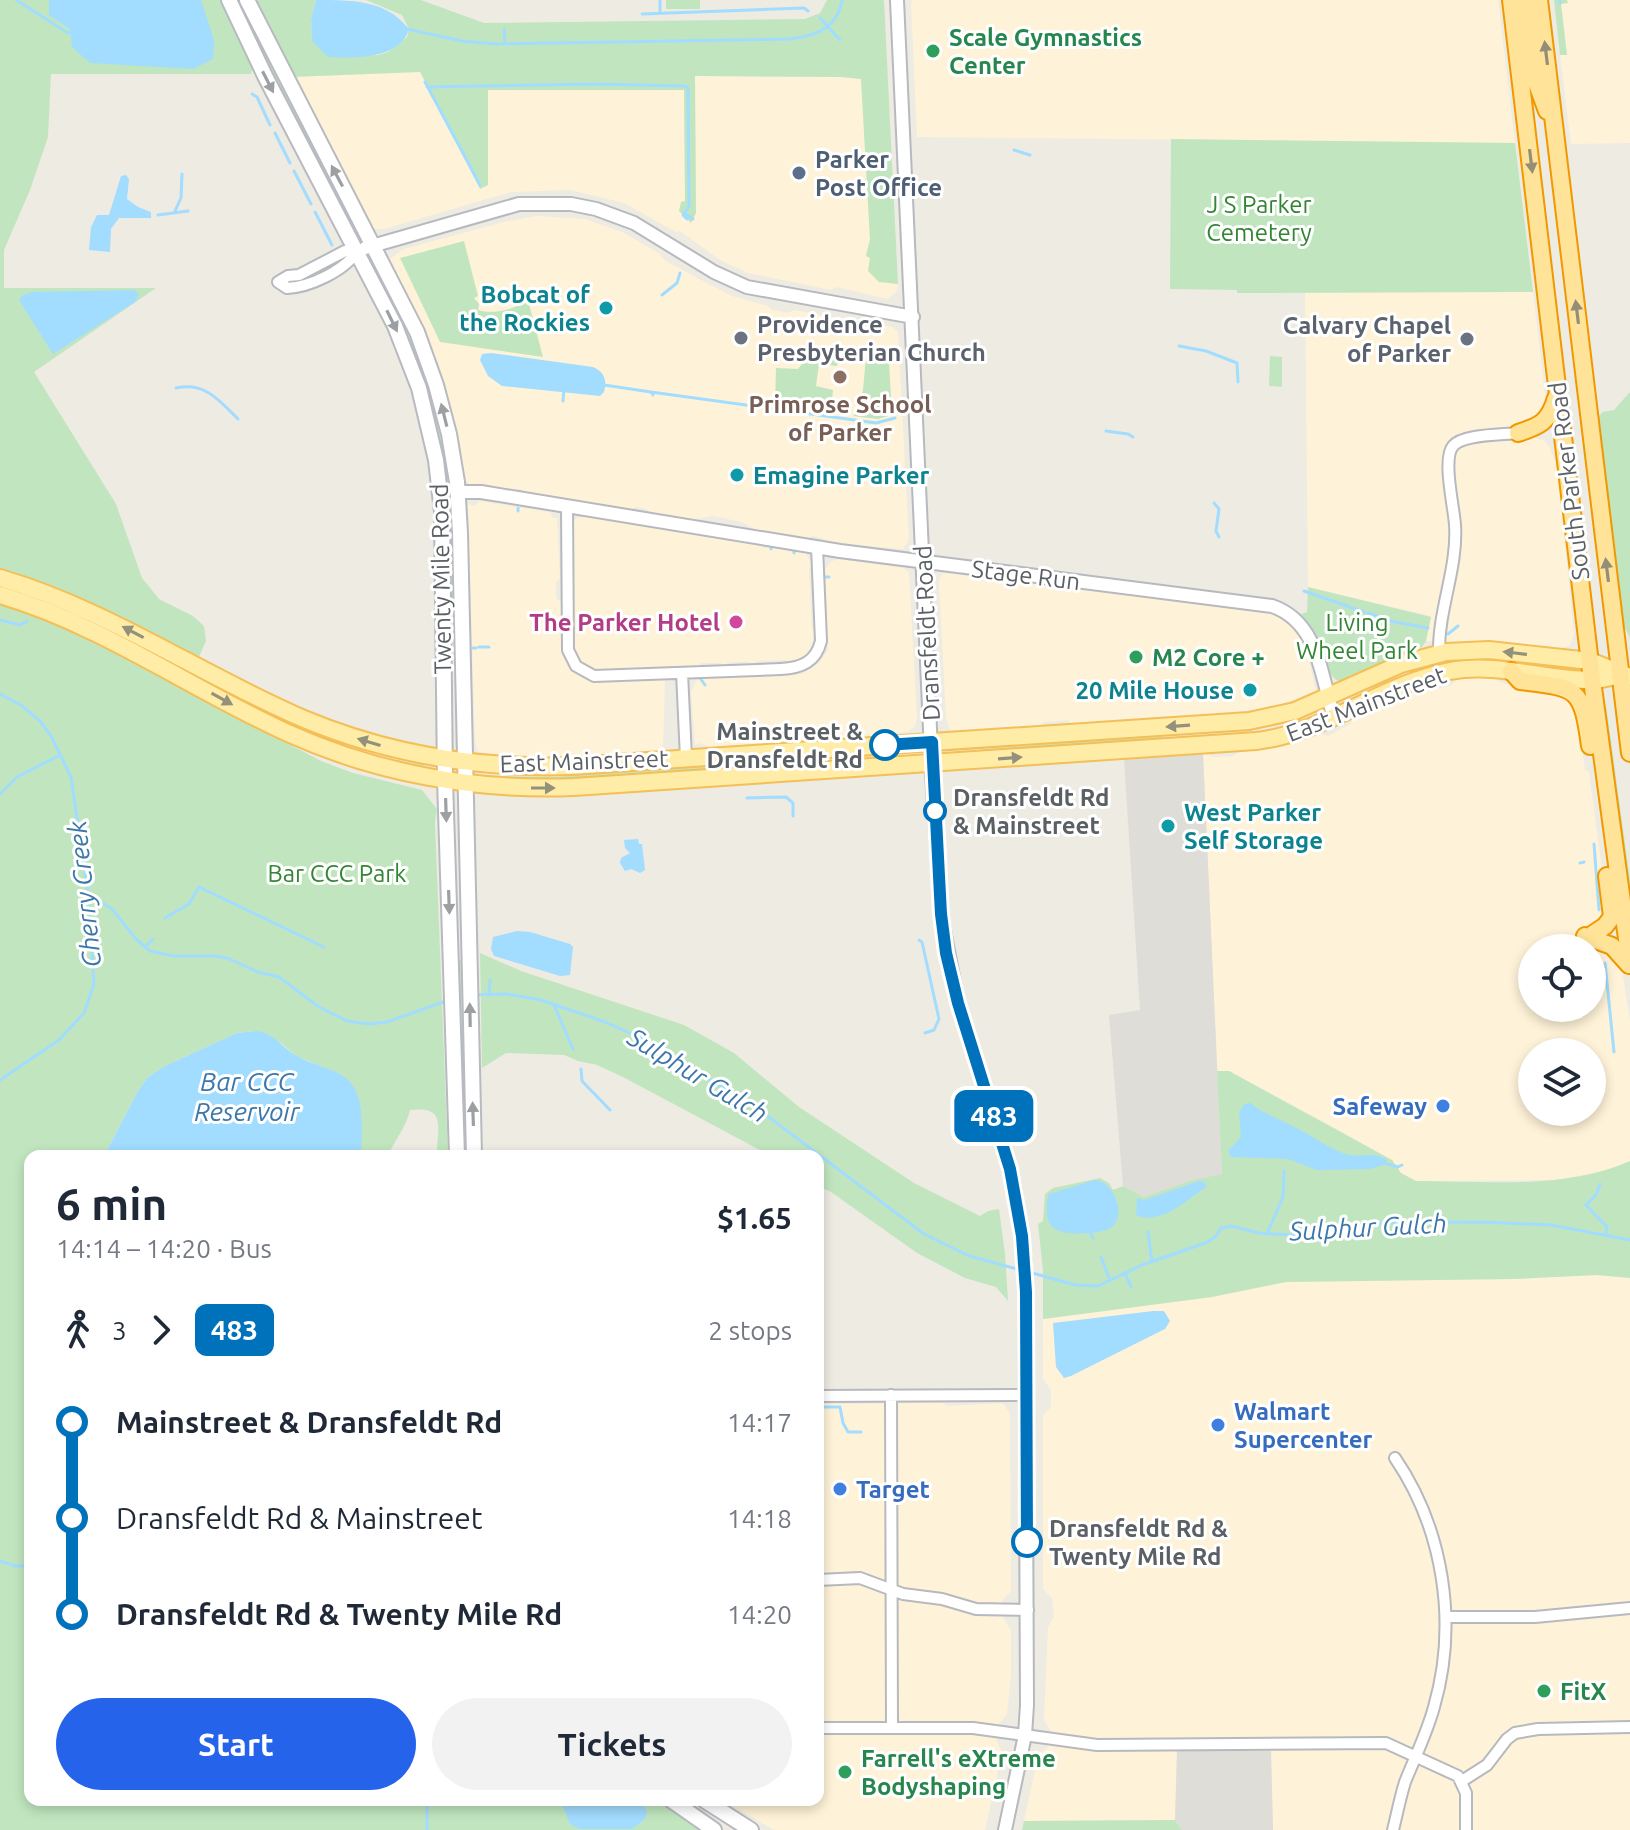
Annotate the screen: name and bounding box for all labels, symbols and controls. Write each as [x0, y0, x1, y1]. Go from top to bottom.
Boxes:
place label: Scale Gymnastics Center [949, 24, 1142, 79]
one-way arrow [1539, 40, 1552, 65]
marker: Scale Gymnastics Center [924, 42, 942, 60]
one-way arrow [262, 71, 275, 94]
place label: Parker Post Office [815, 146, 942, 201]
one-way arrow [1524, 149, 1537, 174]
one-way arrow [330, 164, 343, 187]
marker: Parker Post Office [790, 164, 808, 182]
park label: J S Parker Cemetery [1206, 191, 1312, 246]
place label: Bobcat of the Rockies [459, 281, 591, 336]
marker: Bobcat of the Rockies [597, 299, 615, 317]
one-way arrow [1570, 299, 1583, 324]
one-way arrow [385, 309, 399, 332]
place label: Providence Presbyterian Church [757, 311, 986, 366]
place label: Calvary Chapel of Parker [1283, 312, 1451, 367]
marker: Providence Presbyterian Church [732, 329, 750, 347]
marker: Calvary Chapel of Parker [1458, 330, 1476, 348]
marker: Primrose School of Parker [831, 368, 849, 386]
street label: South Parker Road [1543, 380, 1595, 582]
place label: Primrose School of Parker [748, 391, 932, 446]
one-way arrow [438, 403, 450, 428]
place label: Emagine Parker [753, 462, 930, 489]
marker: Emagine Parker [728, 466, 746, 484]
street label: Twenty Mile Road [426, 483, 456, 675]
street label: Dransfeldt Road [909, 545, 945, 721]
street label: Stage Run [970, 555, 1082, 595]
one-way arrow [1600, 557, 1613, 582]
place label: The Parker Hotel [529, 609, 720, 636]
park label: Living Wheel Park [1296, 609, 1418, 664]
marker: The Parker Hotel [727, 613, 745, 631]
one-way arrow [122, 626, 145, 639]
place label: M2 Core + [1152, 644, 1265, 671]
one-way arrow [1502, 646, 1527, 659]
marker: M2 Core + [1127, 648, 1145, 666]
street label: East Mainstreet [1282, 661, 1450, 747]
place label: 20 Mile House [1075, 677, 1234, 704]
marker: 20 Mile House [1241, 681, 1259, 699]
one-way arrow [211, 692, 234, 706]
place label: Mainstreet & Dransfeldt Rd [707, 718, 863, 773]
one-way arrow [1165, 720, 1190, 733]
marker: Mainstreet & Dransfeldt Rd [870, 730, 900, 760]
one-way arrow [356, 735, 380, 748]
street label: East Mainstreet [499, 745, 669, 777]
one-way arrow [998, 751, 1023, 764]
one-way arrow [531, 782, 556, 794]
place label: Dransfeldt Rd & Mainstreet [953, 784, 1109, 839]
one-way arrow [439, 798, 452, 823]
place label: West Parker Self Storage [1184, 799, 1323, 854]
marker: Dransfeldt Rd & Mainstreet [924, 800, 946, 822]
marker: West Parker Self Storage [1159, 817, 1177, 835]
water label: Cherry Creek [62, 818, 106, 969]
park label: Bar CCC Park [268, 860, 406, 887]
one-way arrow [442, 890, 455, 915]
map controls [1518, 934, 1606, 1126]
button: locate [1518, 934, 1606, 1022]
one-way arrow [464, 1002, 477, 1027]
water label: Sulphur Gulch [622, 1022, 773, 1128]
button: layers [1518, 1038, 1606, 1126]
water label: Bar CCC Reservoir [194, 1067, 301, 1126]
line badge: 483 [948, 1090, 1040, 1142]
place label: Safeway [1332, 1093, 1427, 1120]
marker: Safeway [1434, 1097, 1452, 1115]
text: 483 [970, 1100, 1018, 1131]
one-way arrow [466, 1101, 479, 1126]
text: 6 min [56, 1179, 167, 1228]
text: $1.65 [717, 1201, 792, 1235]
water label: Sulphur Gulch [1288, 1208, 1447, 1246]
text: 14:14 – 14:20 · Bus [56, 1234, 272, 1263]
icon: walk [56, 1308, 100, 1352]
icon: forward [139, 1308, 183, 1352]
text: 483 [211, 1314, 258, 1345]
text: 3 [112, 1316, 127, 1345]
text: 2 stops [708, 1316, 792, 1345]
place label: Walmart Supercenter [1234, 1398, 1373, 1453]
text: Mainstreet & Dransfeldt Rd [116, 1405, 502, 1439]
text: 14:17 [727, 1408, 792, 1437]
marker: Walmart Supercenter [1209, 1416, 1227, 1434]
place label: Target [856, 1476, 930, 1503]
marker: Target [831, 1480, 849, 1498]
text: Dransfeldt Rd & Mainstreet [116, 1501, 483, 1535]
text: 14:18 [727, 1504, 792, 1533]
place label: Dransfeldt Rd & Twenty Mile Rd [1049, 1515, 1228, 1570]
marker: Dransfeldt Rd & Twenty Mile Rd [1012, 1527, 1042, 1557]
text: Dransfeldt Rd & Twenty Mile Rd [116, 1597, 562, 1631]
text: 14:20 [727, 1600, 792, 1629]
place label: FitX [1560, 1678, 1607, 1705]
marker: FitX [1535, 1682, 1553, 1700]
button: Start [56, 1698, 416, 1790]
button: Tickets [432, 1698, 792, 1790]
place label: Farrell's eXtreme Bodyshaping [861, 1745, 1056, 1800]
marker: Farrell's eXtreme Bodyshaping [836, 1763, 854, 1781]

